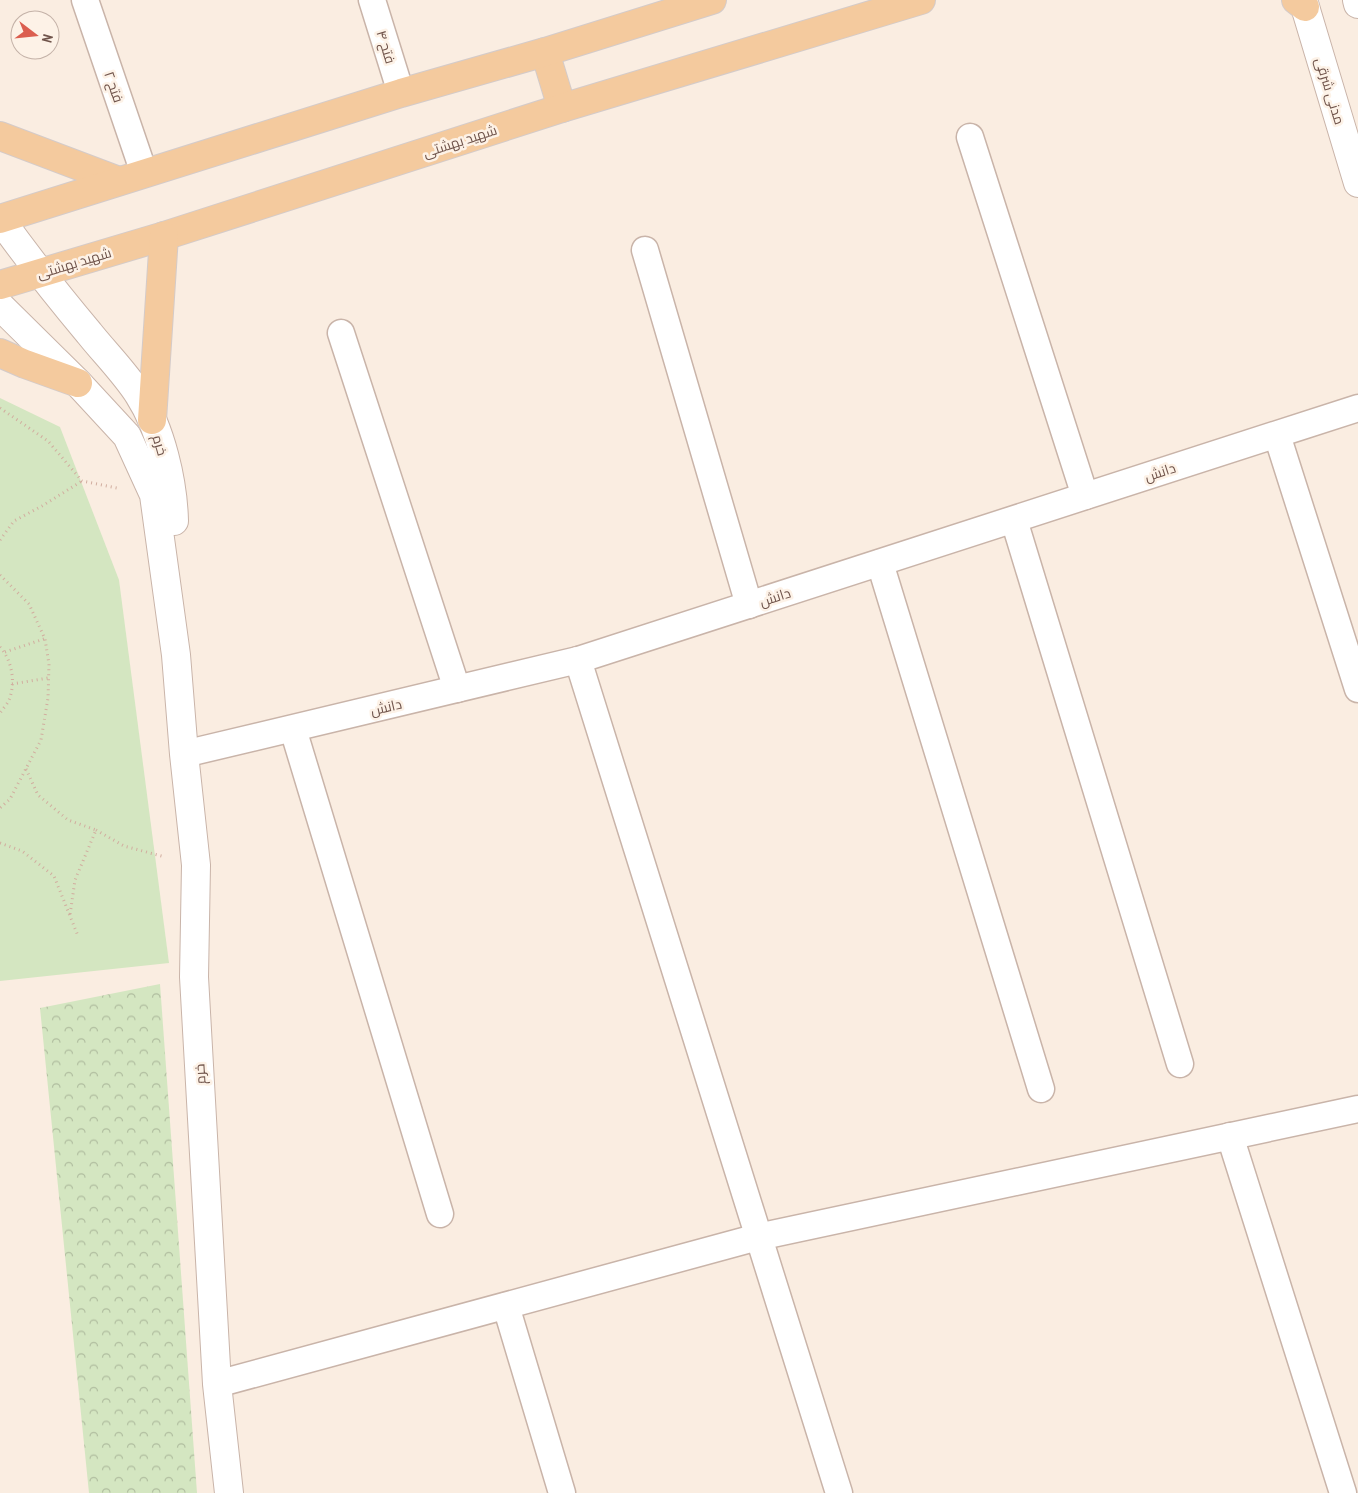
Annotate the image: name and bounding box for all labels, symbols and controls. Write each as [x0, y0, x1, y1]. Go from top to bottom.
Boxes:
north arrow [10, 10, 60, 60]
street label: فتح ۴ [372, 28, 400, 66]
text: N [38, 32, 57, 45]
street label: مدنی شرقی [1311, 55, 1349, 127]
street label: فتح ۲ [100, 69, 128, 105]
street label: شهید بهشتی [421, 121, 499, 161]
street label: شهید بهشتی [35, 243, 113, 283]
street label: خرم [148, 433, 172, 458]
street label: دانش [1142, 459, 1178, 485]
street label: دانش [757, 584, 793, 610]
street label: دانش [369, 695, 403, 719]
street label: خرم [190, 1063, 211, 1085]

